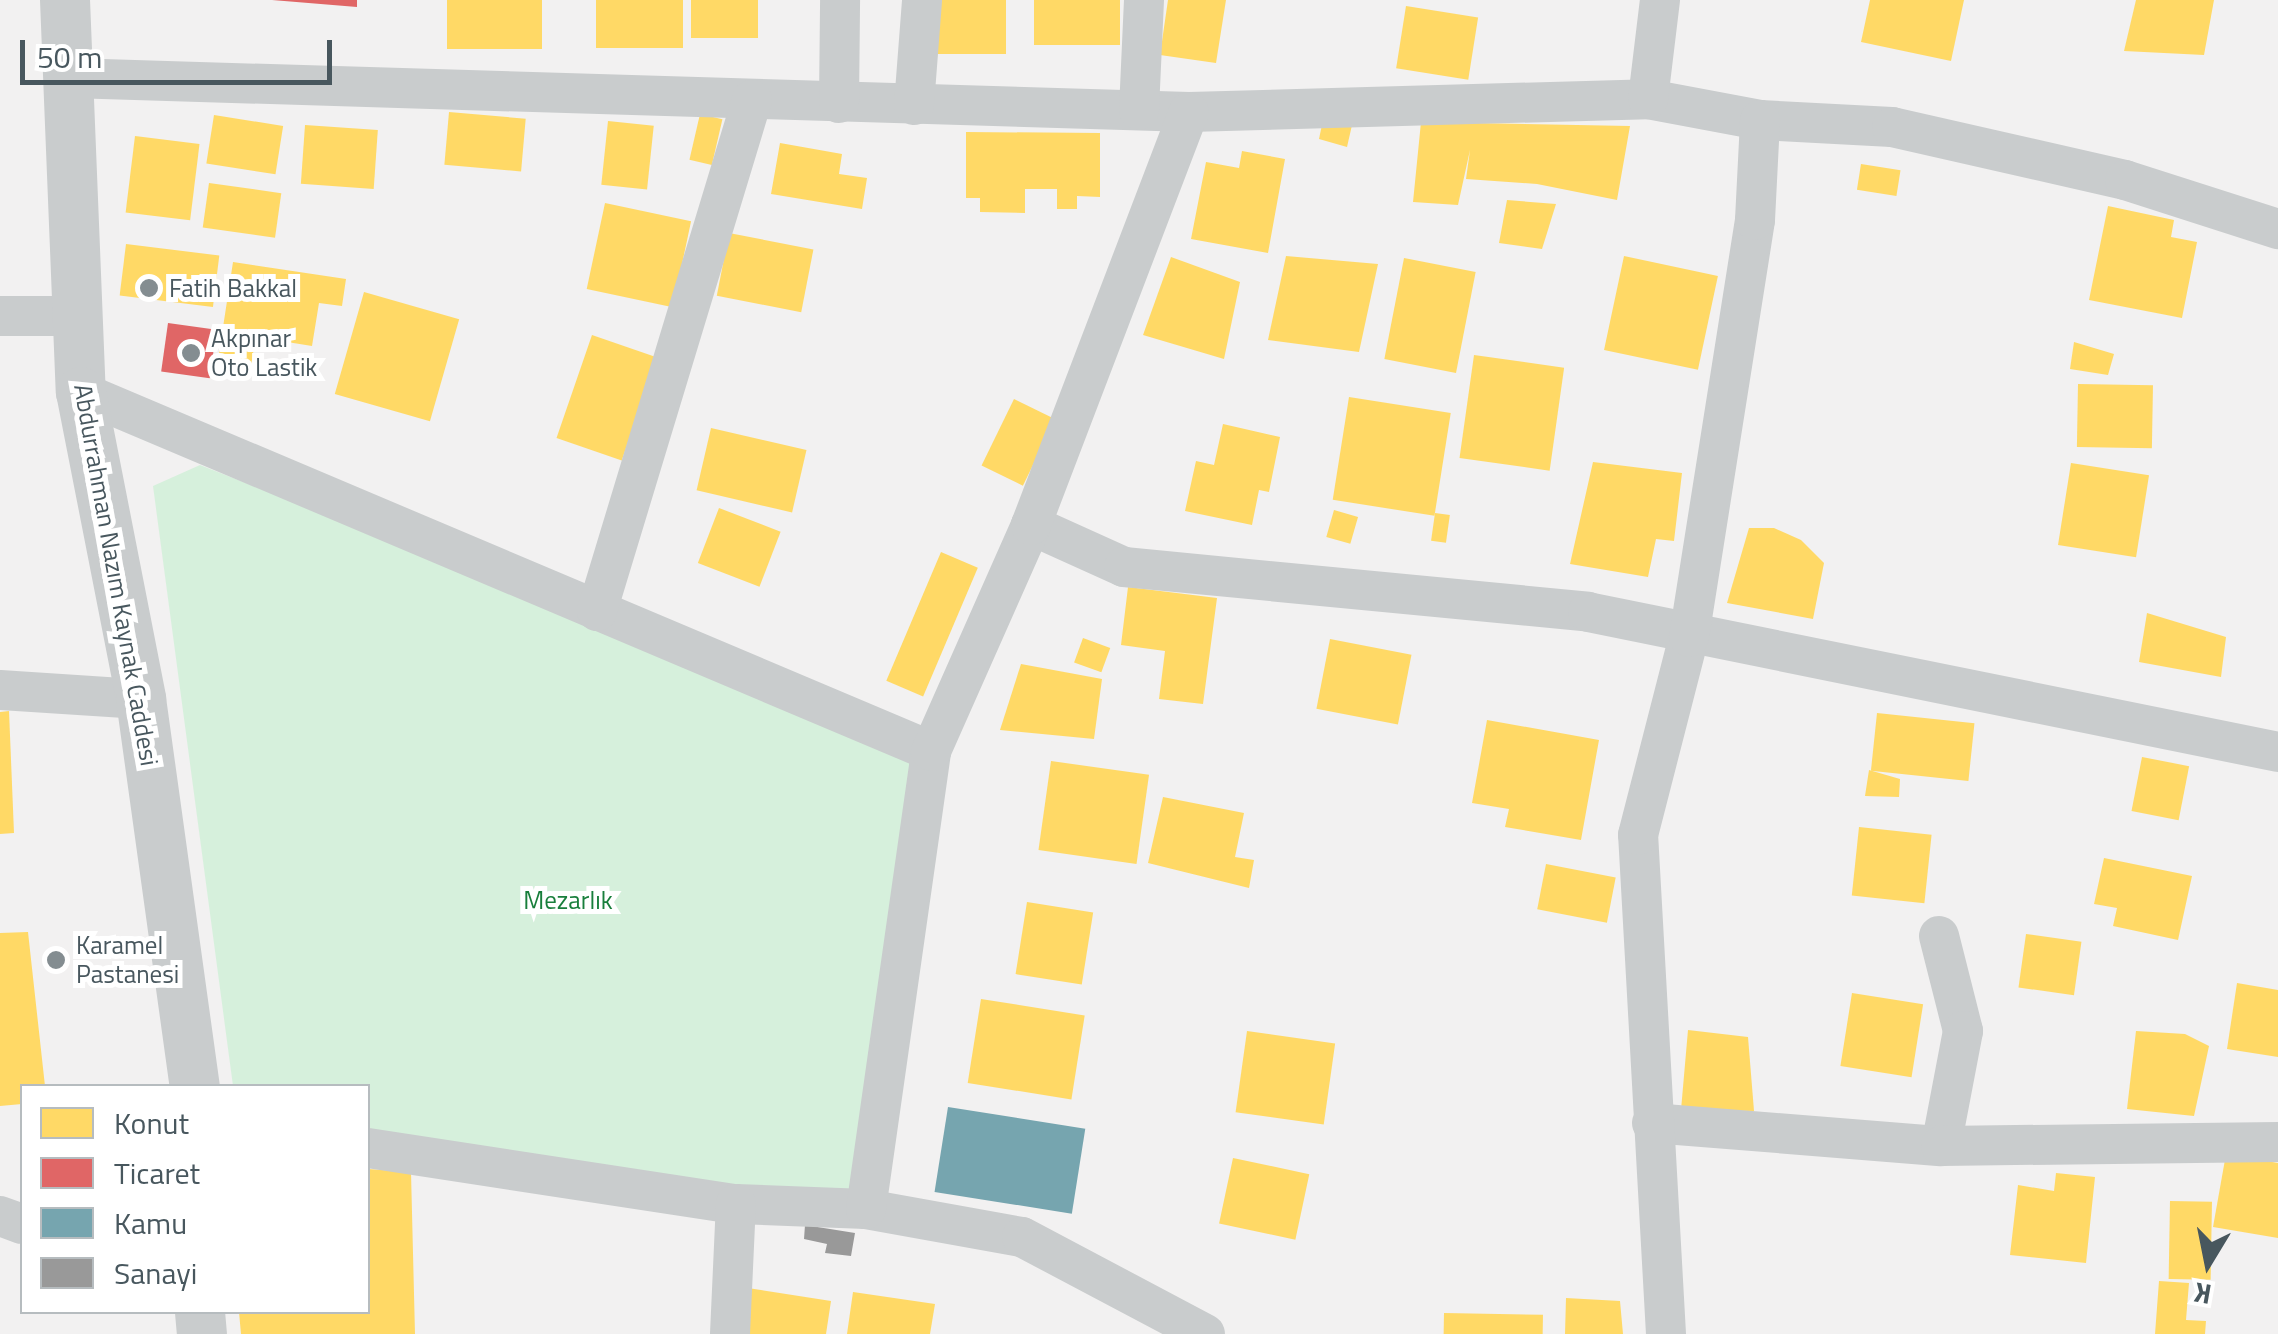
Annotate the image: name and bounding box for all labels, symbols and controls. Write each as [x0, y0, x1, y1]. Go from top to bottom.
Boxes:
scale bar [25, 20, 338, 82]
text: 50 m [37, 34, 102, 80]
place label: Fatih Bakkal [169, 273, 297, 303]
marker: Fatih Bakkal [138, 277, 160, 299]
place label: Akpınar Oto Lastik [211, 324, 317, 383]
marker: Akpınar Oto Lastik [180, 342, 202, 364]
street label: Abdurrahman Nazım Kaynak Caddesi [68, 382, 164, 768]
park label: Mezarlık [523, 885, 613, 915]
place label: Karamel Pastanesi [76, 931, 179, 990]
marker: Karamel Pastanesi [45, 949, 67, 971]
legend [20, 1084, 370, 1314]
text: Konut [114, 1100, 189, 1146]
text: Ticaret [114, 1150, 200, 1196]
text: Kamu [114, 1200, 187, 1246]
north arrow [2158, 1214, 2258, 1314]
text: Sanayi [114, 1250, 197, 1296]
text: K [2191, 1271, 2215, 1317]

